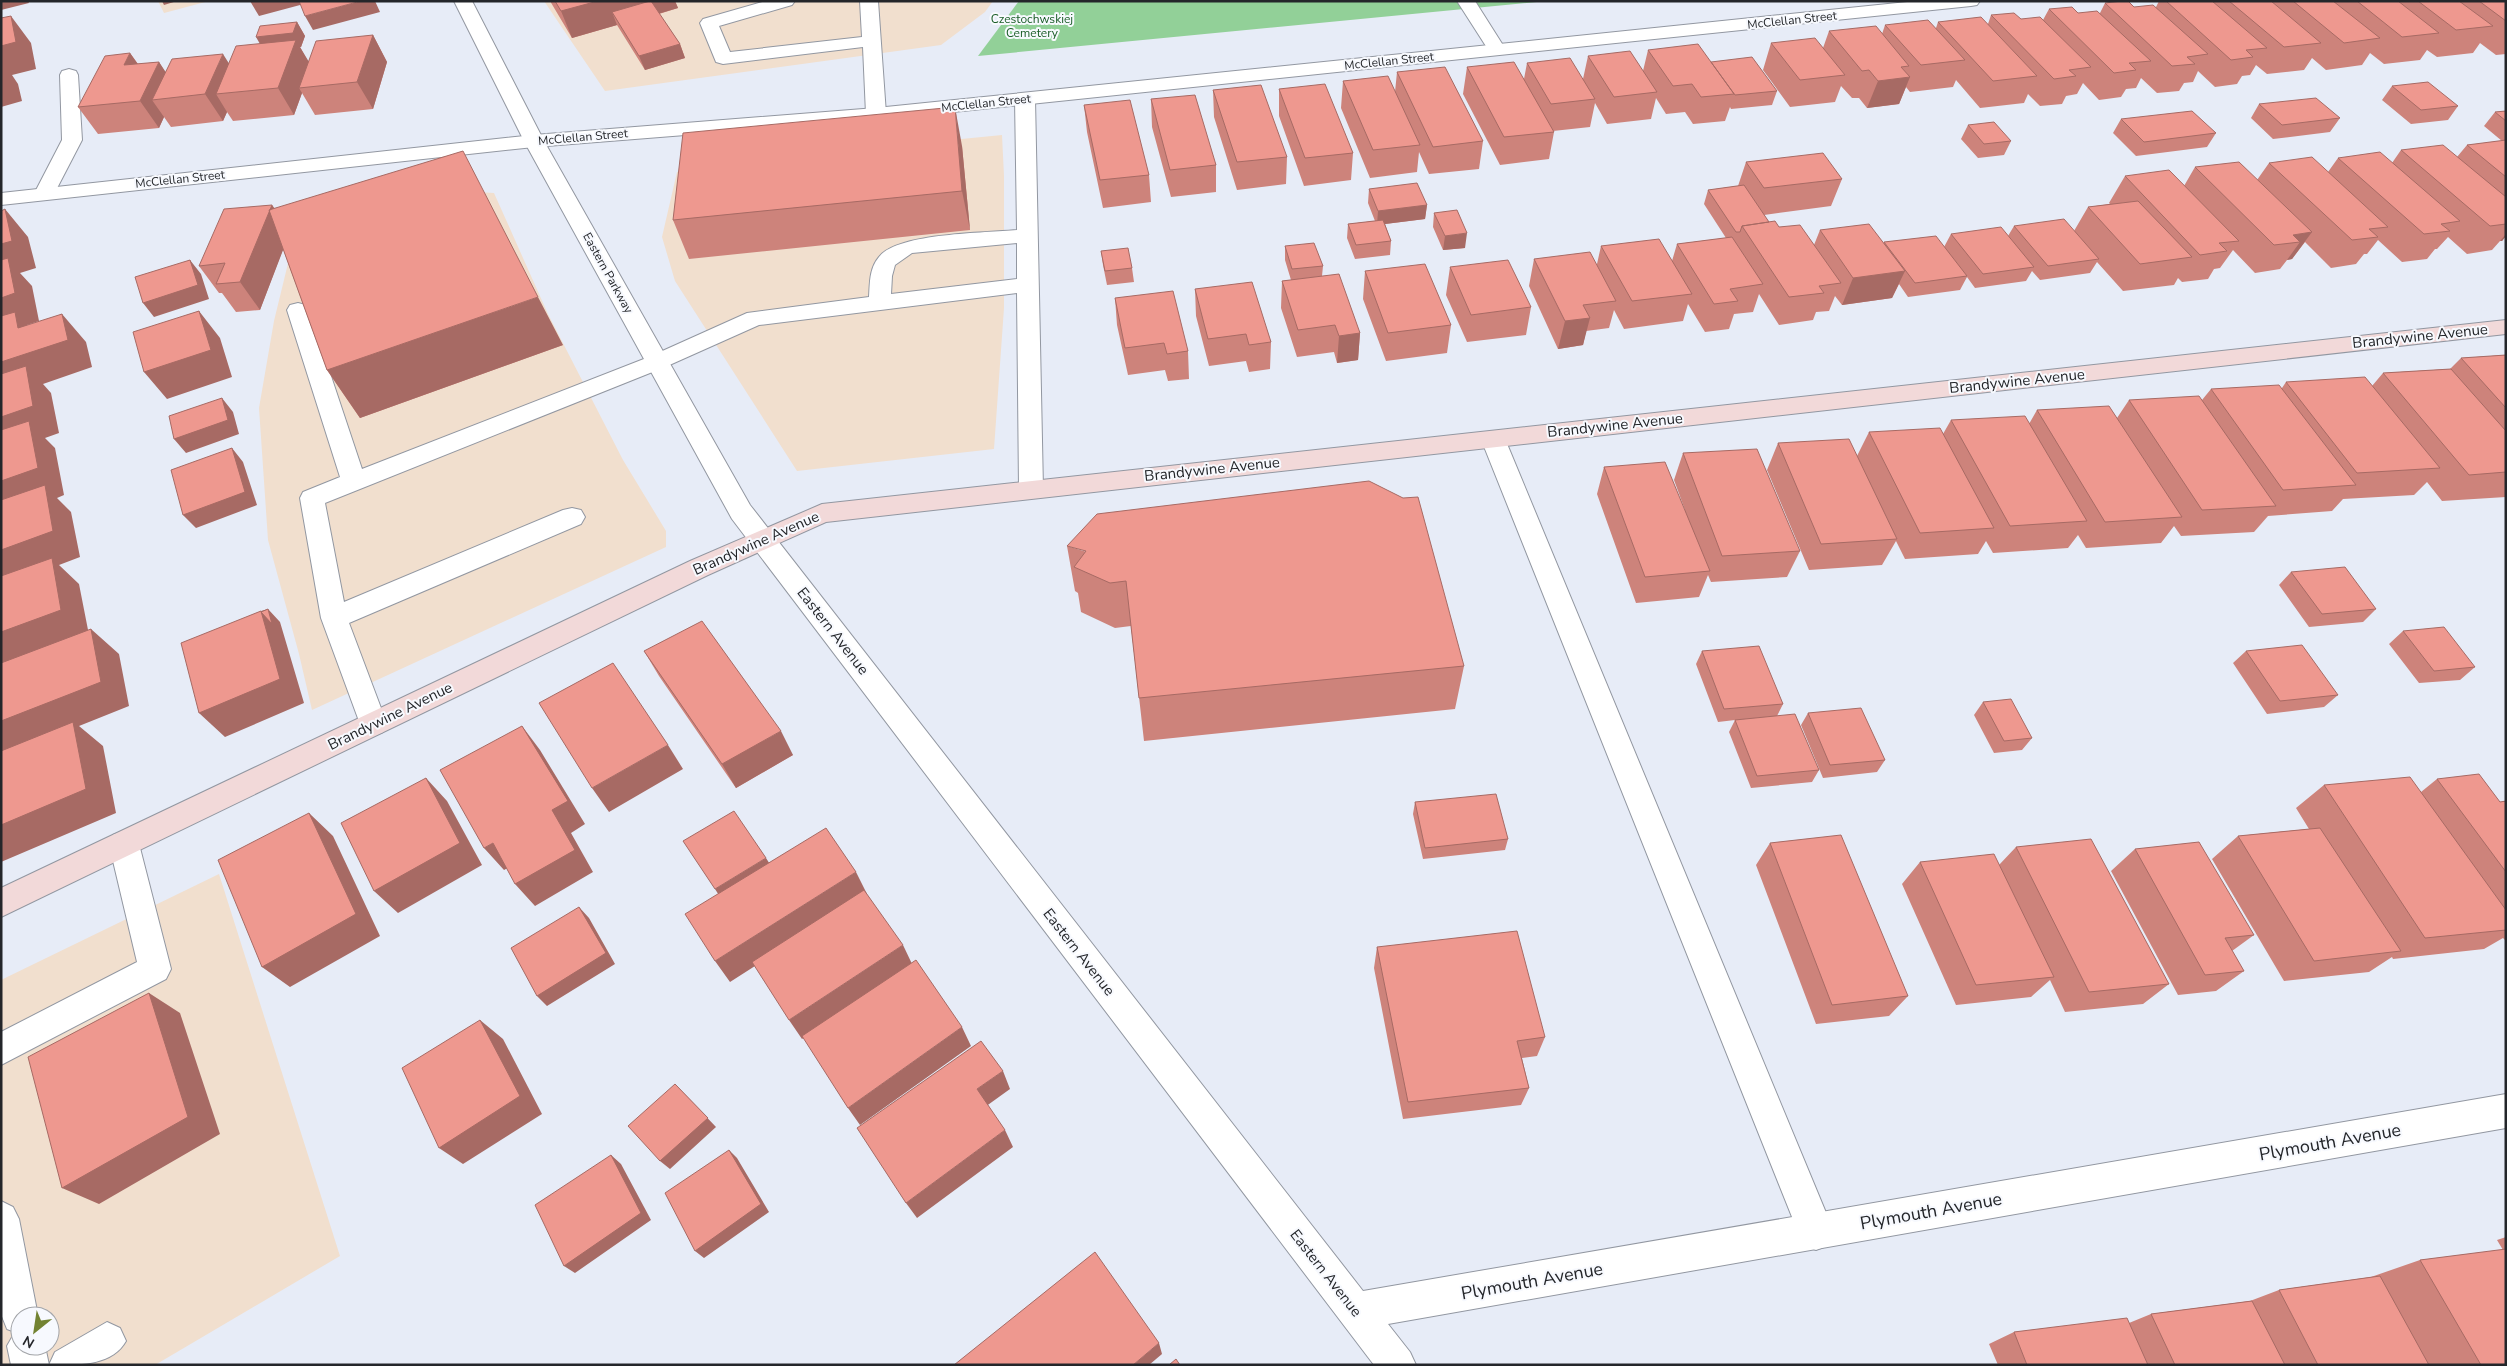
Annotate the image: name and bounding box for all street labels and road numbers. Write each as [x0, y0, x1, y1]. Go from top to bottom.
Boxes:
street label: McClellan Street [1746, 7, 1838, 33]
street label: McClellan Street [1343, 48, 1435, 74]
street label: McClellan Street [940, 90, 1032, 116]
street label: McClellan Street [538, 125, 629, 149]
street label: McClellan Street [134, 166, 226, 192]
street label: Eastern Parkway [579, 230, 637, 317]
street label: Brandywine Avenue [2351, 319, 2489, 353]
street label: Brandywine Avenue [1948, 364, 2086, 398]
street label: Brandywine Avenue [1546, 408, 1684, 442]
street label: Brandywine Avenue [1143, 452, 1281, 486]
street label: Brandywine Avenue [690, 506, 822, 580]
street label: Eastern Avenue [793, 583, 873, 679]
street label: Brandywine Avenue [324, 677, 456, 755]
street label: Eastern Avenue [1039, 904, 1119, 1000]
street label: Plymouth Avenue [2257, 1118, 2403, 1166]
street label: Plymouth Avenue [1858, 1187, 2004, 1235]
street label: Eastern Avenue [1286, 1225, 1366, 1321]
street label: Plymouth Avenue [1459, 1257, 1605, 1305]

